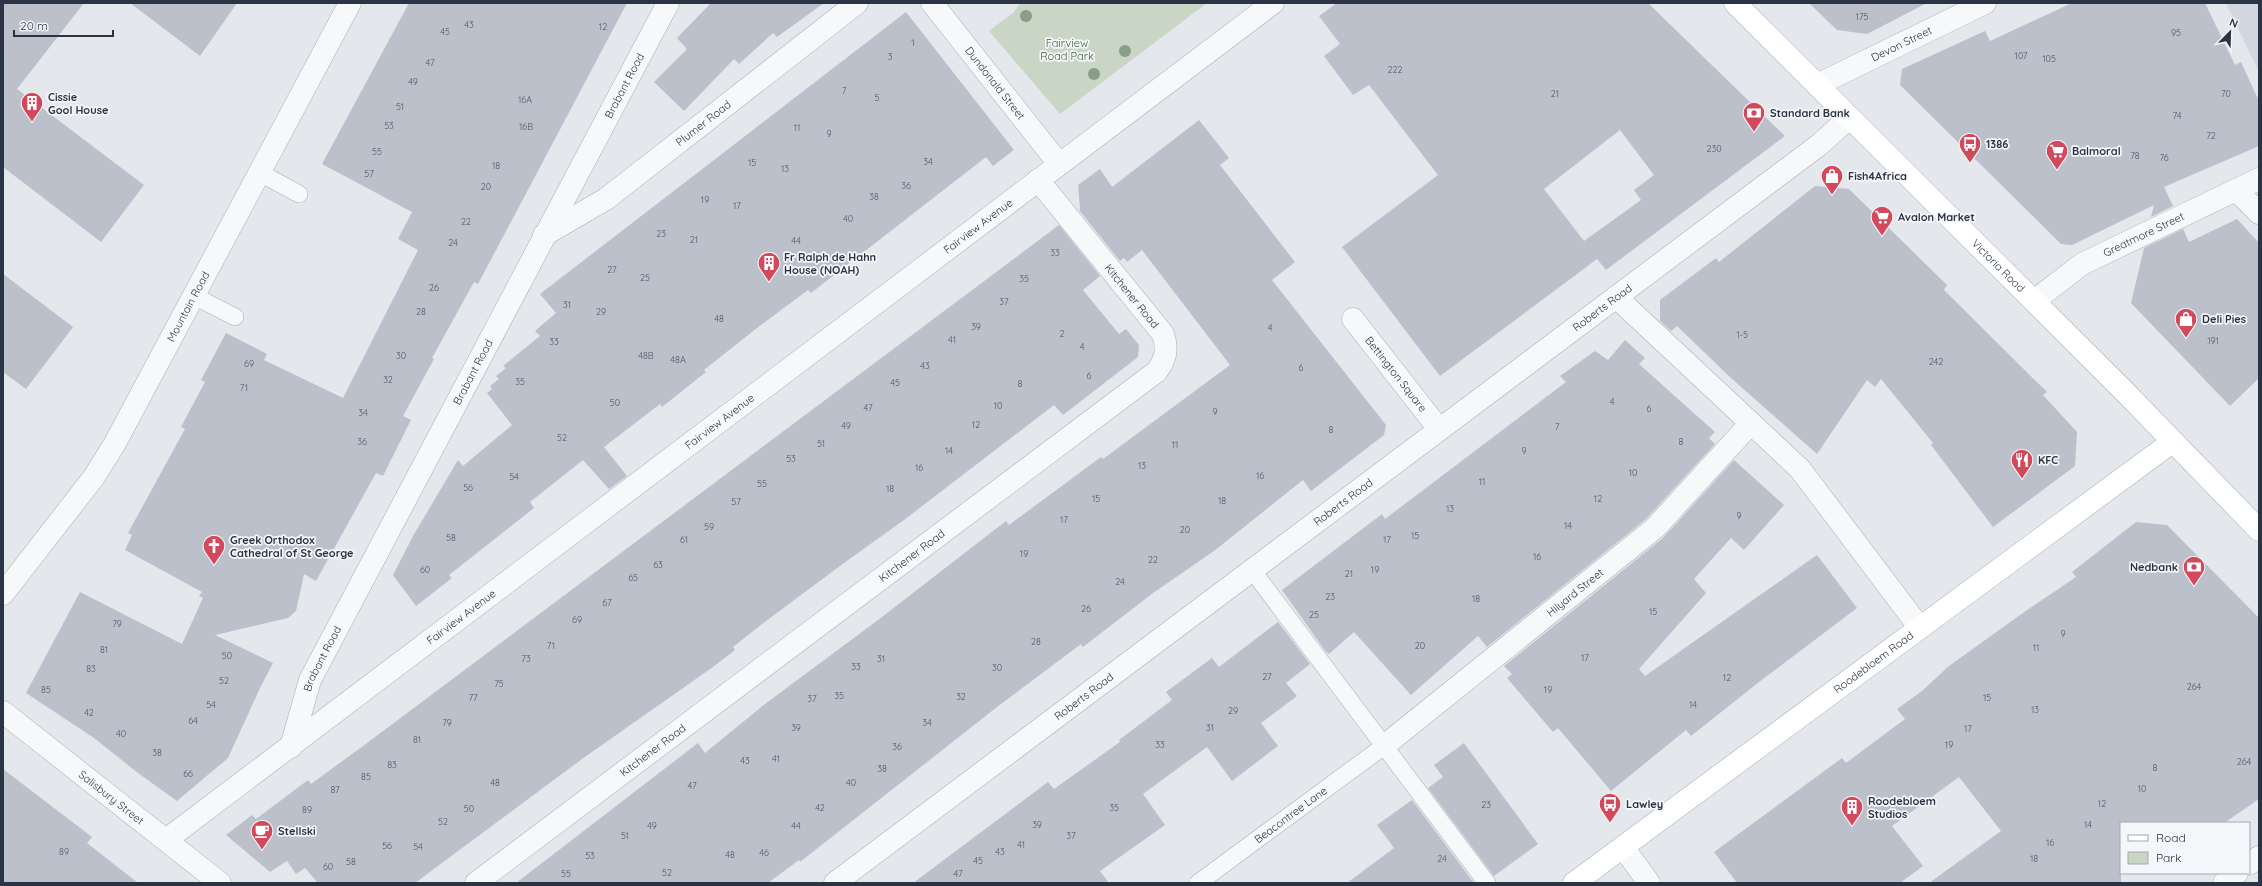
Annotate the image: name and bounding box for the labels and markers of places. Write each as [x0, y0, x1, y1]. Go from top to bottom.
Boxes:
building icon: Cissie Gool House [19, 90, 45, 123]
place label: Cissie Gool House [48, 90, 109, 117]
bank icon: Standard Bank [1741, 100, 1767, 133]
place label: Standard Bank [1770, 106, 1850, 120]
bus stop icon: 1386 [1957, 131, 1983, 164]
place label: 1386 [1986, 137, 2008, 151]
supermarket icon: Balmoral [2044, 138, 2070, 171]
place label: Balmoral [2072, 144, 2121, 158]
shop icon: Fish4Africa [1819, 163, 1845, 196]
place label: Fish4Africa [1848, 169, 1907, 183]
supermarket icon: Avalon Market [1869, 204, 1895, 237]
place label: Avalon Market [1898, 210, 1975, 224]
building icon: Fr Ralph de Hahn House (NOAH) [756, 250, 782, 283]
place label: Fr Ralph de Hahn House (NOAH) [784, 250, 876, 277]
shop icon: Deli Pies [2173, 306, 2199, 339]
place label: Deli Pies [2202, 312, 2246, 326]
restaurant icon: KFC [2009, 447, 2035, 480]
place label: KFC [2038, 453, 2058, 467]
church icon: Greek Orthodox Cathedral of St George [201, 533, 227, 566]
place label: Greek Orthodox Cathedral of St George [230, 533, 354, 560]
bank icon: Nedbank [2181, 554, 2207, 587]
place label: Nedbank [2130, 560, 2178, 574]
bus stop icon: Lawley [1597, 791, 1623, 824]
building icon: Roodebloem Studios [1839, 794, 1865, 827]
place label: Roodebloem Studios [1868, 794, 1936, 821]
place label: Lawley [1626, 797, 1663, 811]
cafe icon: Stellski [249, 818, 275, 851]
place label: Stellski [278, 824, 316, 838]

